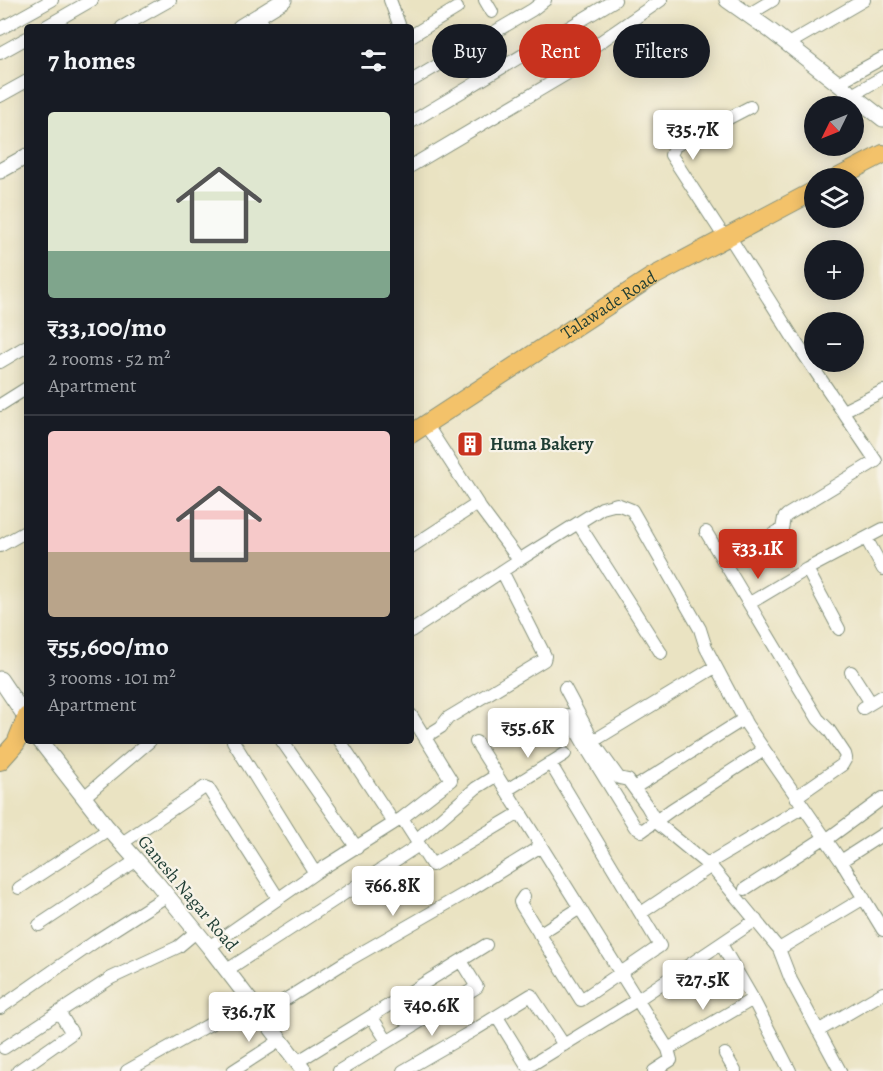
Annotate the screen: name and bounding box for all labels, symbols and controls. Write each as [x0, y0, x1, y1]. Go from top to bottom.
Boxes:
chip: Buy [432, 24, 507, 78]
chip: Rent [519, 24, 601, 78]
chip: Filters [613, 24, 710, 78]
text: 7 homes [48, 43, 136, 78]
icon: filters [357, 44, 390, 77]
north arrow [804, 96, 864, 156]
map controls [804, 96, 864, 372]
pin: ₹35.7K [644, 110, 742, 161]
text: ₹35.7K [667, 116, 719, 143]
icon: home [165, 151, 273, 259]
button: layers [804, 168, 864, 228]
button: + [804, 240, 864, 300]
street label: Talawade Road [556, 265, 661, 345]
text: ₹33,100/mo [48, 310, 166, 345]
button: − [804, 312, 864, 372]
text: 2 rooms · 52 m² [48, 345, 171, 372]
text: Apartment [48, 372, 137, 399]
building icon: Huma Bakery [455, 429, 485, 459]
place label: Huma Bakery [490, 432, 594, 456]
icon: home [165, 470, 273, 578]
pin: ₹33.1K [709, 529, 807, 580]
text: ₹33.1K [733, 535, 783, 562]
text: ₹55,600/mo [48, 629, 169, 664]
text: 3 rooms · 101 m² [48, 664, 176, 691]
text: Apartment [48, 691, 137, 718]
pin: ₹55.6K [479, 708, 577, 759]
text: ₹55.6K [502, 714, 554, 741]
street label: Ganesh Nagar Road [132, 830, 244, 956]
pin: ₹66.8K [344, 866, 442, 917]
text: ₹66.8K [366, 872, 420, 899]
pin: ₹27.5K [654, 960, 752, 1011]
text: ₹27.5K [677, 966, 729, 993]
pin: ₹40.6K [383, 986, 481, 1037]
pin: ₹36.7K [200, 992, 298, 1043]
text: ₹40.6K [405, 992, 459, 1019]
text: ₹36.7K [223, 998, 275, 1025]

